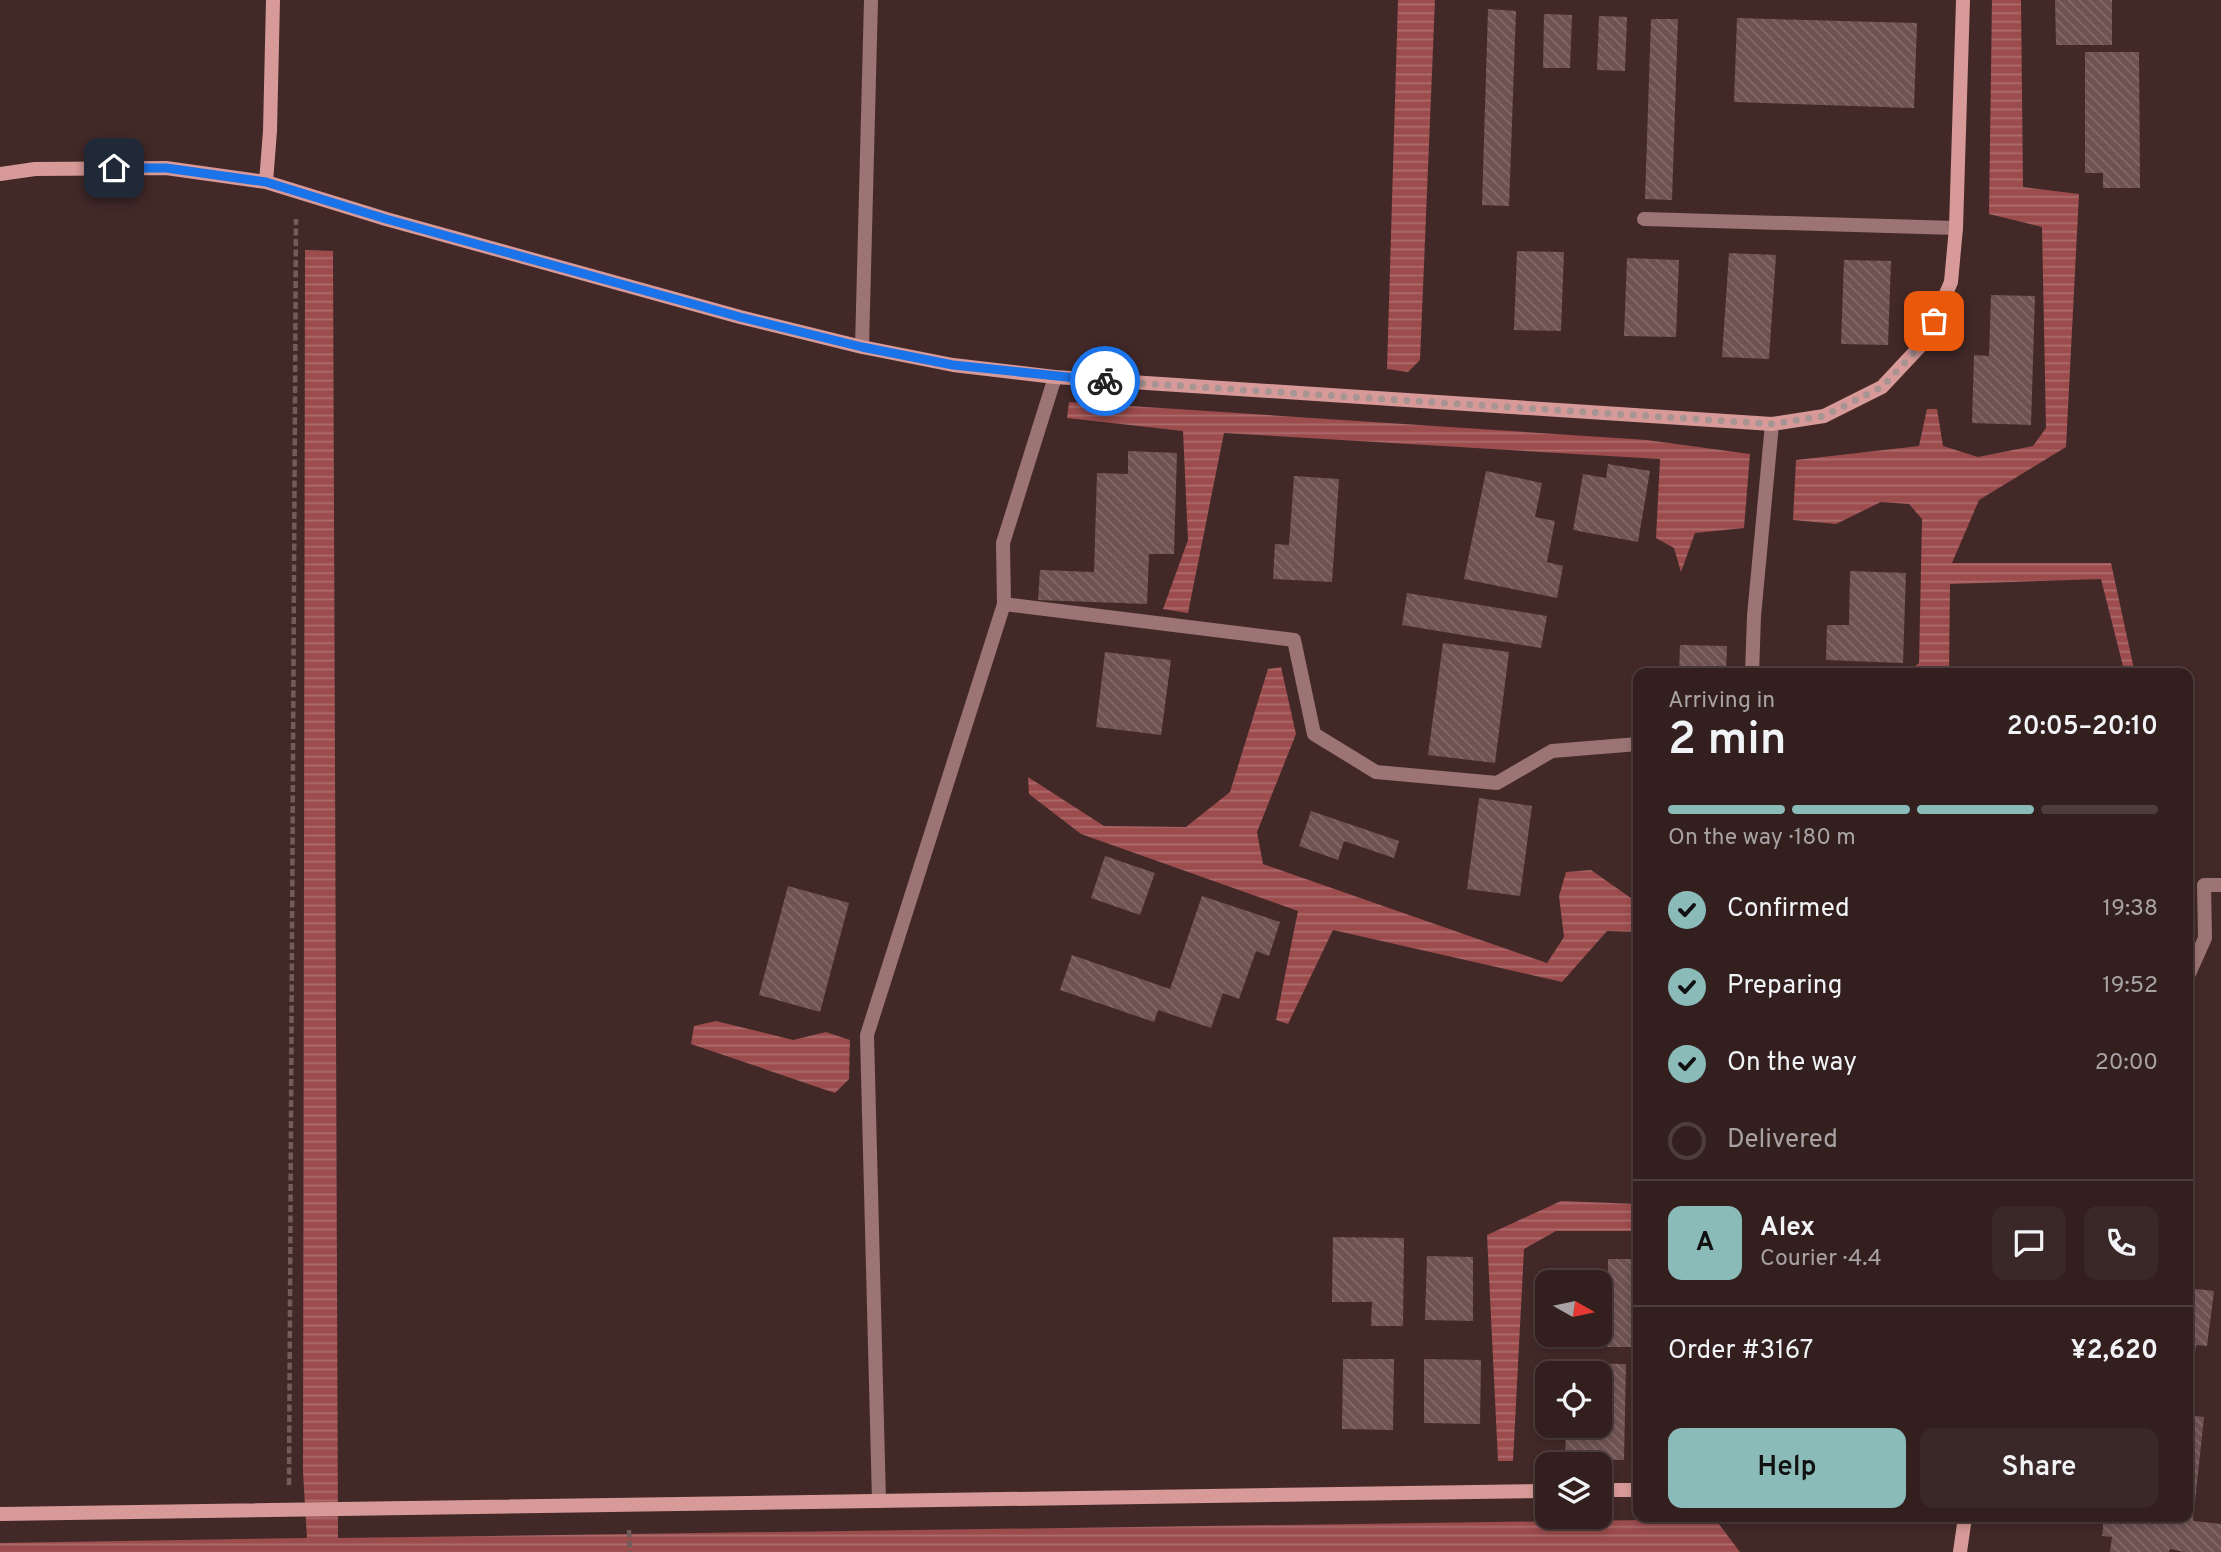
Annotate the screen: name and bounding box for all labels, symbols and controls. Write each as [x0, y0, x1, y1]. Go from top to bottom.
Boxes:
pin [84, 138, 144, 198]
icon: home [95, 149, 133, 187]
pin [1904, 291, 1964, 351]
icon: bag [1915, 302, 1953, 340]
courier [1070, 346, 1140, 416]
icon: bike [1086, 362, 1124, 400]
text: Arriving in [1668, 687, 1775, 716]
text: 20:05–20:10 [2007, 711, 2158, 744]
text: 2 min [1668, 712, 1787, 771]
text: On the way · 180 m [1668, 824, 1856, 853]
icon: check [1668, 891, 1706, 929]
text: Confirmed [1727, 893, 1850, 926]
text: 19:38 [2103, 895, 2158, 924]
icon: check [1668, 968, 1706, 1006]
text: Preparing [1727, 970, 1842, 1003]
text: 19:52 [2102, 972, 2158, 1001]
icon: check [1668, 1045, 1706, 1083]
text: On the way [1727, 1047, 1857, 1080]
text: 20:00 [2095, 1049, 2158, 1078]
text: Delivered [1727, 1124, 1838, 1157]
button: chat [1992, 1206, 2066, 1280]
button: phone [2084, 1206, 2158, 1280]
text: Alex [1760, 1212, 1815, 1245]
text: A [1696, 1227, 1714, 1260]
text: Courier · 4.4 [1760, 1245, 1882, 1274]
north arrow [1535, 1270, 1612, 1348]
map controls [1535, 1270, 1612, 1529]
text: Order #3167 [1668, 1335, 1813, 1368]
text: ¥2,620 [2071, 1335, 2158, 1368]
button: locate [1535, 1361, 1612, 1438]
button: Help [1668, 1428, 1906, 1508]
button: Share [1920, 1428, 2158, 1508]
button: layers [1535, 1452, 1612, 1529]

